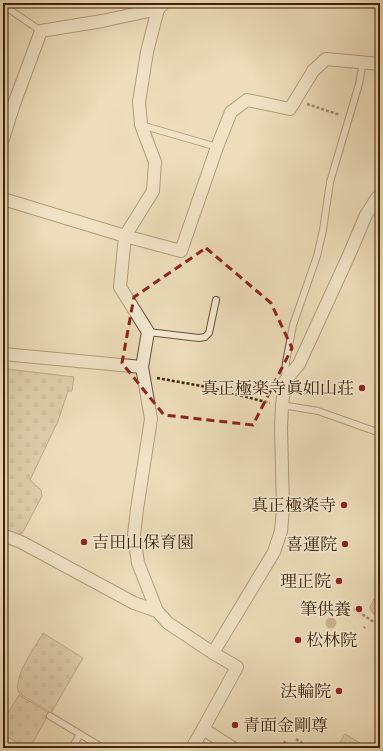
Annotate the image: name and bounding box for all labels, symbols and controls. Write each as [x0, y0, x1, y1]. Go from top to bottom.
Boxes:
place label: 真正極楽寺眞如山荘 [201, 377, 354, 400]
marker: 真正極楽寺眞如山荘 [357, 383, 367, 393]
place label: 真正極楽寺 [251, 494, 336, 517]
marker: 真正極楽寺 [339, 500, 349, 510]
place label: 吉田山保育園 [92, 531, 194, 554]
place label: 喜運院 [286, 533, 337, 556]
marker: 吉田山保育園 [79, 537, 89, 547]
marker: 喜運院 [340, 539, 350, 549]
place label: 理正院 [280, 570, 331, 593]
marker: 理正院 [334, 576, 344, 586]
place label: 筆供養 [300, 598, 351, 621]
marker: 筆供養 [354, 604, 364, 614]
place label: 松林院 [306, 629, 357, 652]
marker: 松林院 [293, 635, 303, 645]
place label: 法輪院 [280, 680, 331, 703]
marker: 法輪院 [334, 686, 344, 696]
place label: 青面金剛尊 [243, 714, 328, 737]
marker: 青面金剛尊 [230, 720, 240, 730]

